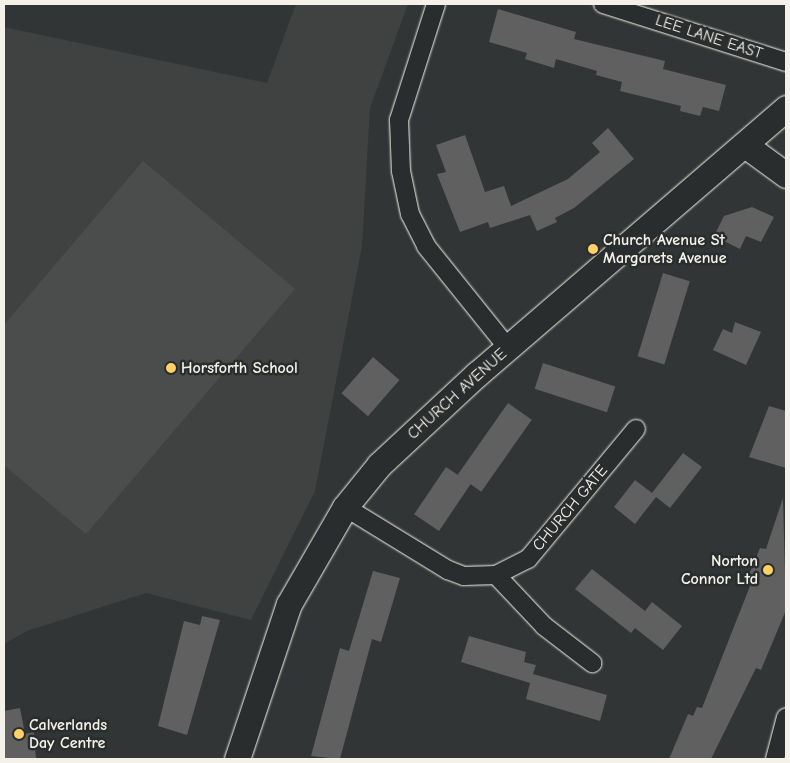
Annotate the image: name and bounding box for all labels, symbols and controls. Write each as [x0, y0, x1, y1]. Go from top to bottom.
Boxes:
street label: LEE LANE EAST [653, 11, 765, 63]
place label: Church Avenue St Margarets Avenue [603, 230, 727, 268]
marker: Church Avenue St Margarets Avenue [587, 243, 599, 255]
street label: CHURCH AVENUE [403, 344, 511, 444]
place label: Horsforth School [181, 358, 298, 378]
marker: Horsforth School [165, 362, 177, 374]
street label: CHURCH GATE [528, 461, 612, 555]
place label: Norton Connor Ltd [681, 551, 758, 589]
marker: Norton Connor Ltd [762, 564, 774, 576]
place label: Calverlands Day Centre [29, 715, 107, 753]
marker: Calverlands Day Centre [13, 728, 25, 740]

